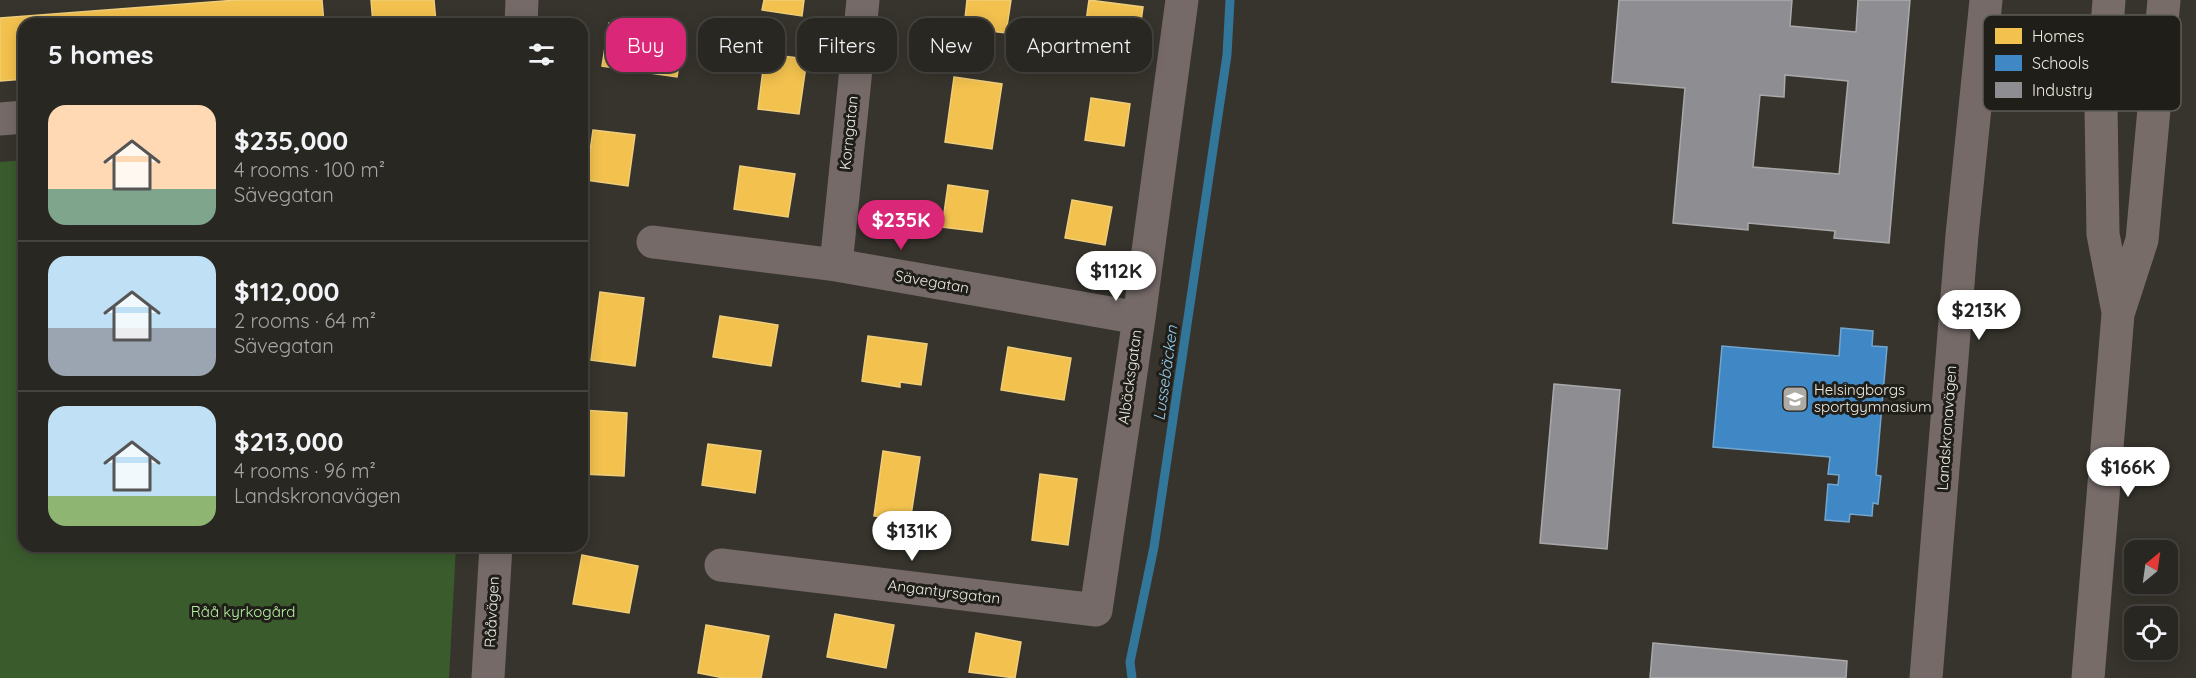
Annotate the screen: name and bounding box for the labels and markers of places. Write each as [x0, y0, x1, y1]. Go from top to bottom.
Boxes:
pin: $235K [859, 200, 943, 251]
pin: $112K [1074, 251, 1158, 302]
pin: $213K [1937, 290, 2021, 341]
place label: Helsingborgs sportgymnasium [1814, 380, 1932, 416]
school or university icon: Helsingborgs sportgymnasium [1780, 384, 1810, 414]
pin: $166K [2086, 447, 2170, 498]
pin: $131K [870, 511, 954, 562]

